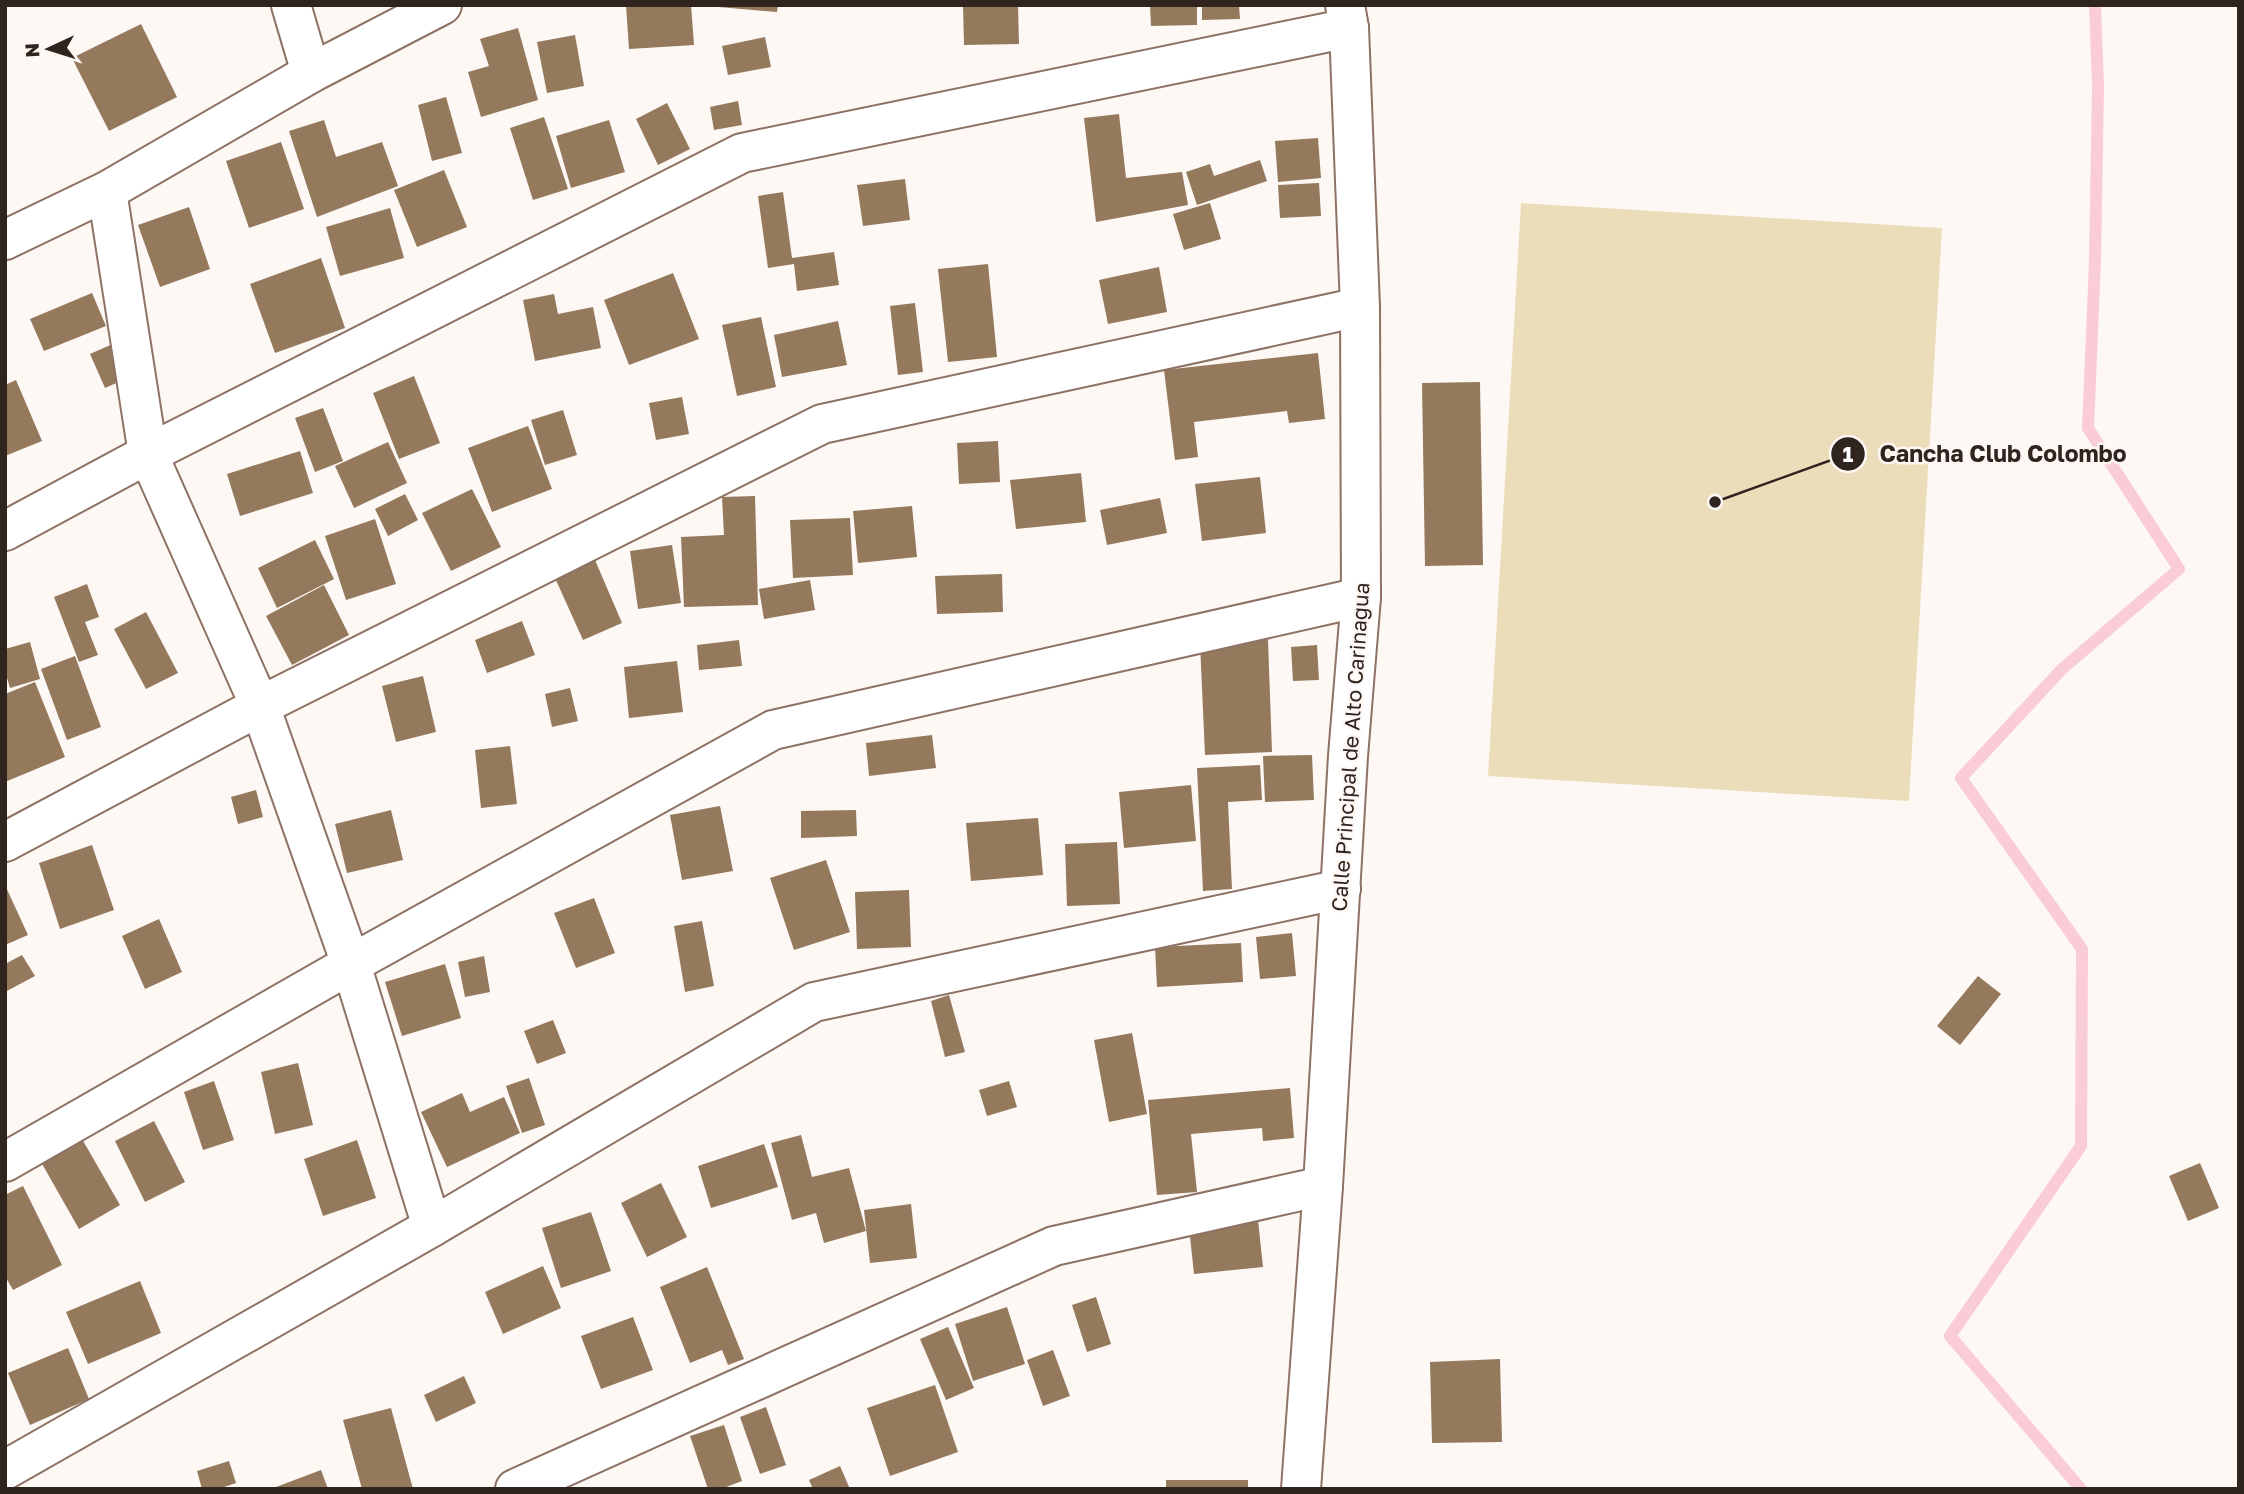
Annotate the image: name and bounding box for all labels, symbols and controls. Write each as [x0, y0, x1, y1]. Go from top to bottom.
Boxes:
north arrow [14, 14, 84, 84]
text: N [20, 42, 44, 58]
callout: Cancha Club Colombo [1830, 432, 2140, 476]
text: Cancha Club Colombo [1879, 439, 2127, 467]
text: 1 [1843, 441, 1854, 467]
street label: Calle Principal de Alto Carinagua [1326, 582, 1374, 912]

